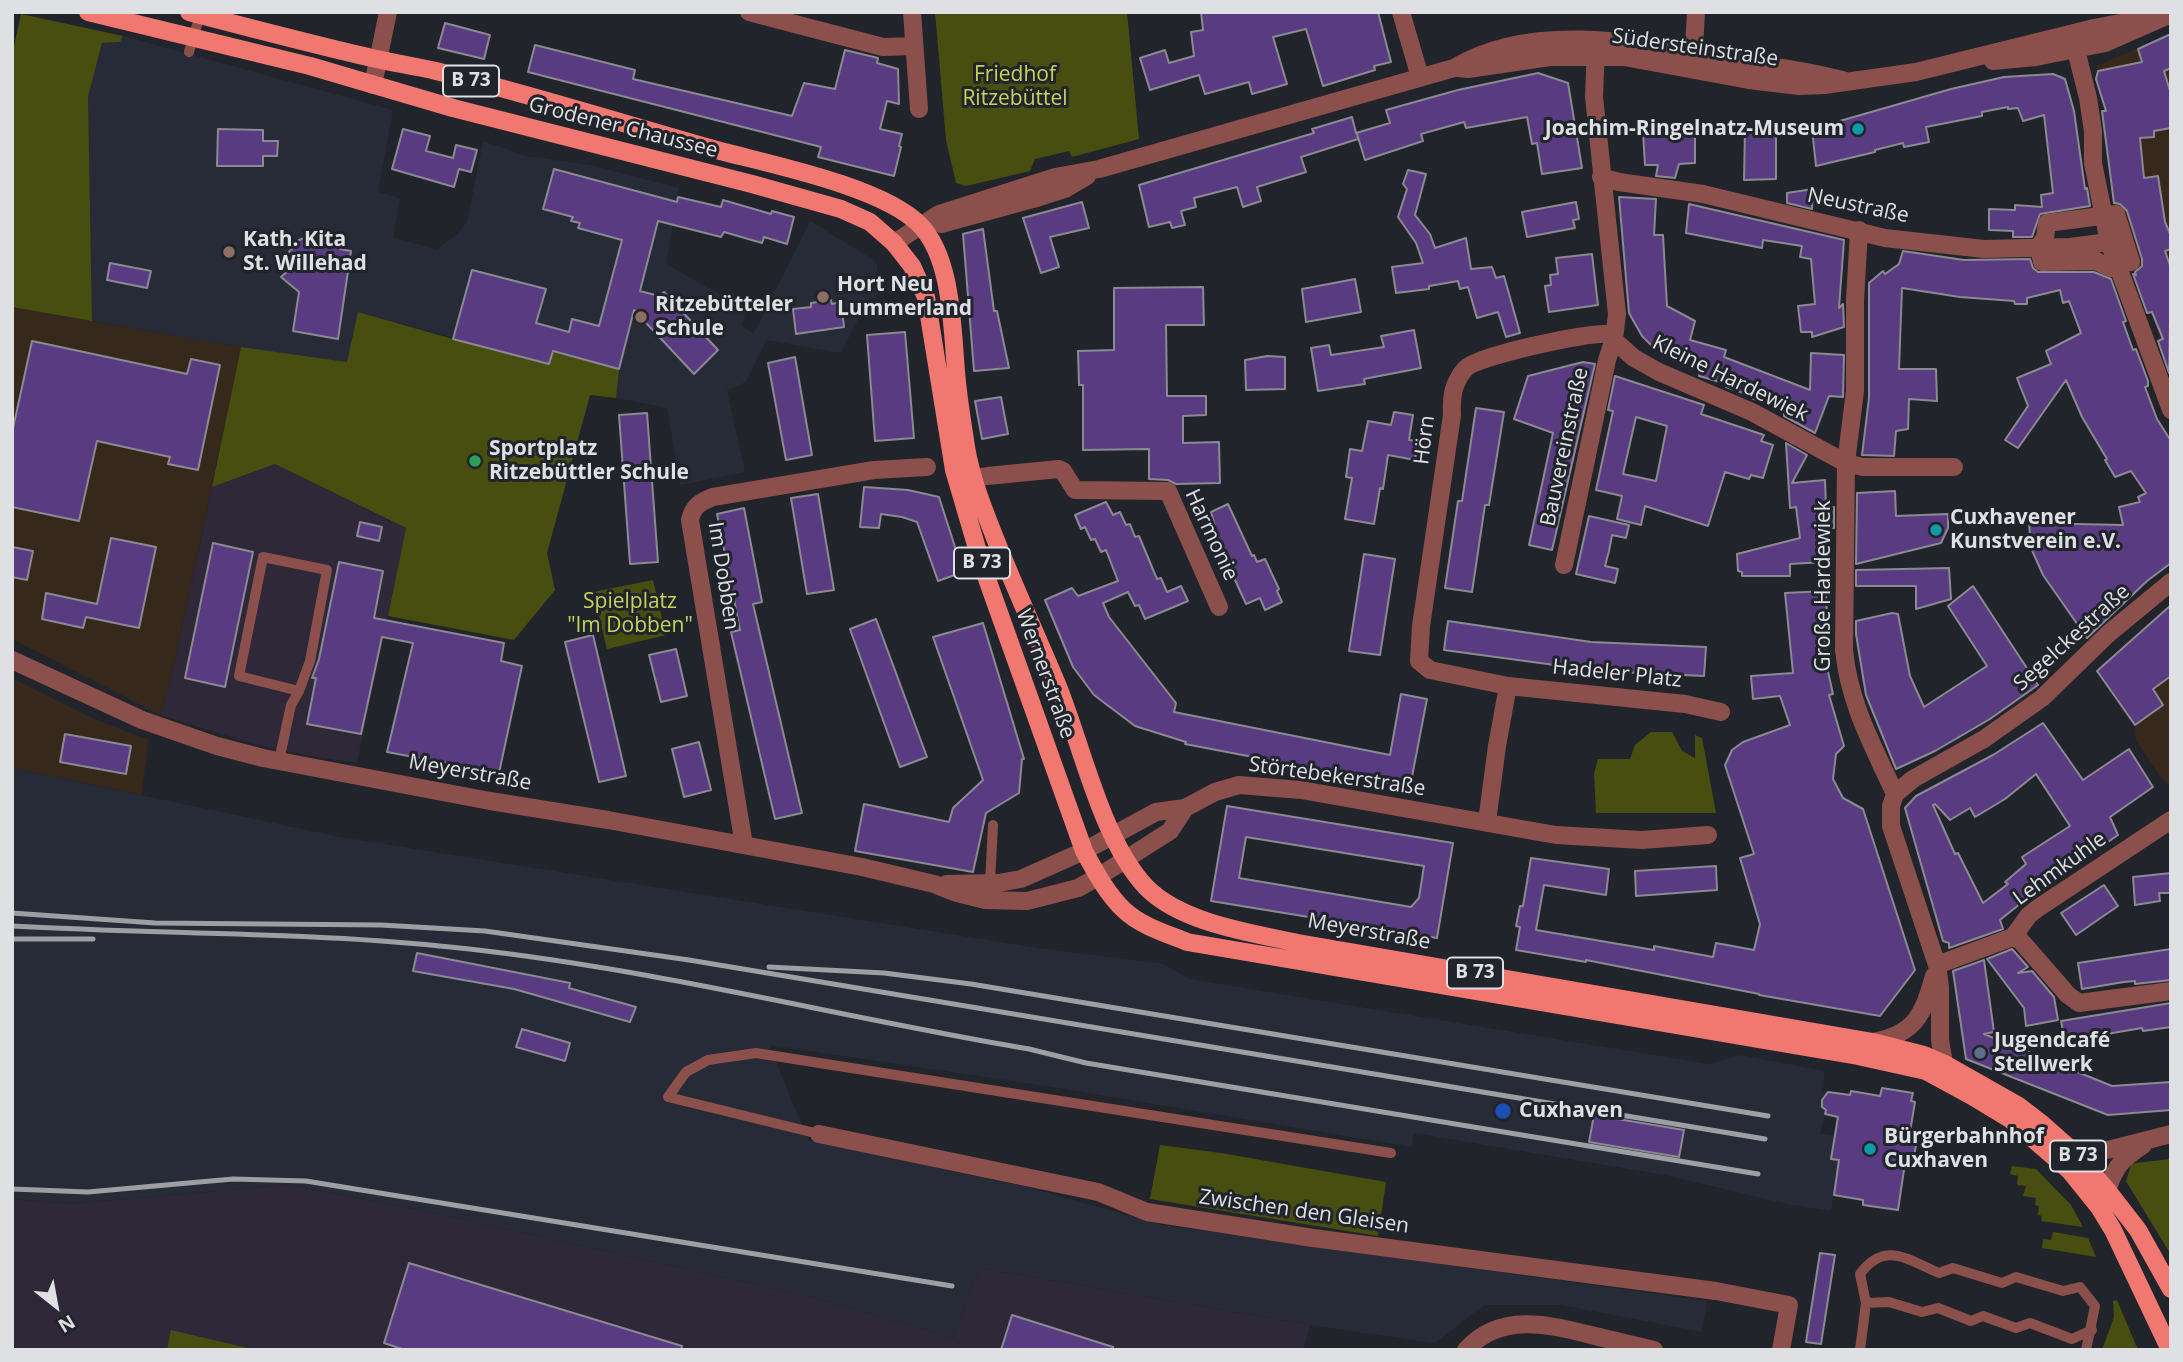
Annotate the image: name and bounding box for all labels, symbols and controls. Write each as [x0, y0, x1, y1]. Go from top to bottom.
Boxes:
street label: Südersteinstraße [1610, 24, 1780, 72]
park label: Friedhof Ritzebüttel [962, 62, 1068, 112]
road number: B 73 [443, 66, 499, 96]
street label: Grodener Chaussee [526, 92, 720, 164]
place label: Joachim-Ringelnatz-Museum [1545, 116, 1844, 142]
marker: Joachim-Ringelnatz-Museum [1850, 121, 1866, 137]
street label: Neustraße [1805, 183, 1911, 229]
place label: Kath. Kita St. Willehad [243, 227, 367, 277]
marker: Kath. Kita St. Willehad [221, 244, 237, 260]
place label: Hort Neu Lummerland [837, 272, 972, 322]
marker: Hort Neu Lummerland [815, 289, 831, 305]
place label: Ritzebütteler Schule [655, 292, 793, 342]
marker: Ritzebütteler Schule [633, 309, 649, 325]
street label: Kleine Hardewiek [1648, 330, 1812, 428]
street label: Bauvereinstraße [1536, 365, 1594, 529]
street label: Hörn [1409, 414, 1441, 466]
place label: Sportplatz Ritzebüttler Schule [489, 436, 689, 486]
marker: Sportplatz Ritzebüttler Schule [467, 453, 483, 469]
street label: Harmonie [1179, 485, 1243, 585]
street label: Große Hardewiek [1811, 500, 1837, 672]
place label: Cuxhavener Kunstverein e.V. [1950, 505, 2121, 555]
street label: Im Dobben [702, 520, 744, 632]
marker: Cuxhavener Kunstverein e.V. [1928, 522, 1944, 538]
road number: B 73 [954, 548, 1010, 578]
street label: Segelckestraße [2009, 579, 2135, 697]
park label: Spielplatz "Im Dobben" [567, 589, 693, 639]
street label: Wernerstraße [1010, 606, 1080, 742]
street label: Hadeler Platz [1551, 655, 1683, 693]
street label: Meyerstraße [407, 750, 533, 796]
street label: Störtebekerstraße [1247, 752, 1427, 802]
street label: Lehmkuhle [2009, 827, 2111, 911]
street label: Meyerstraße [1306, 909, 1432, 955]
road number: B 73 [1447, 958, 1503, 988]
place label: Jugendcafé Stellwerk [1994, 1028, 2110, 1078]
marker: Jugendcafé Stellwerk [1972, 1045, 1988, 1061]
place label: Cuxhaven [1519, 1098, 1623, 1124]
marker: Cuxhaven [1493, 1101, 1513, 1121]
place label: Bürgerbahnhof Cuxhaven [1884, 1124, 2044, 1174]
road number: B 73 [2050, 1140, 2106, 1172]
marker: Bürgerbahnhof Cuxhaven [1862, 1141, 1878, 1157]
street label: Zwischen den Gleisen [1197, 1185, 1411, 1239]
north arrow [21, 1271, 91, 1341]
text: N [54, 1309, 80, 1339]

